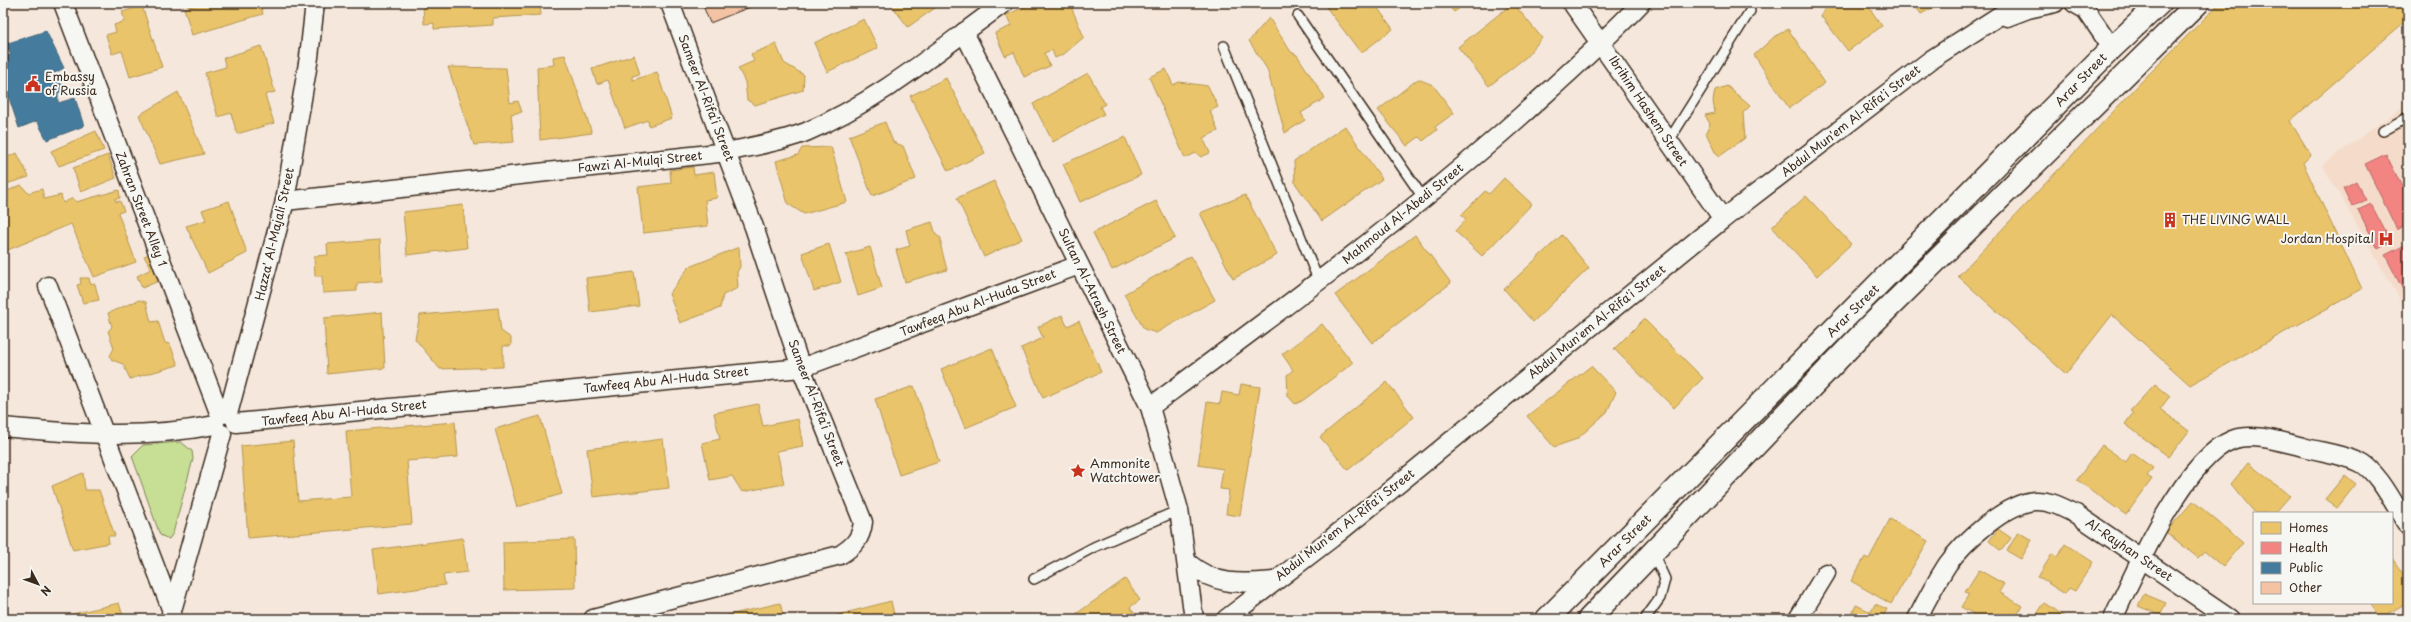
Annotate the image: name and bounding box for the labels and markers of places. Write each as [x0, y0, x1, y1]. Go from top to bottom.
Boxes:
place label: Embassy of Russia [45, 67, 98, 99]
public building icon: Embassy of Russia [24, 75, 42, 93]
place label: THE LIVING WALL [2182, 210, 2290, 228]
building icon: THE LIVING WALL [2161, 211, 2179, 229]
place label: Jordan Hospital [2281, 229, 2374, 247]
hospital icon: Jordan Hospital [2377, 230, 2395, 248]
place label: Ammonite Watchtower [1090, 454, 1160, 486]
place icon: Ammonite Watchtower [1069, 462, 1087, 480]

